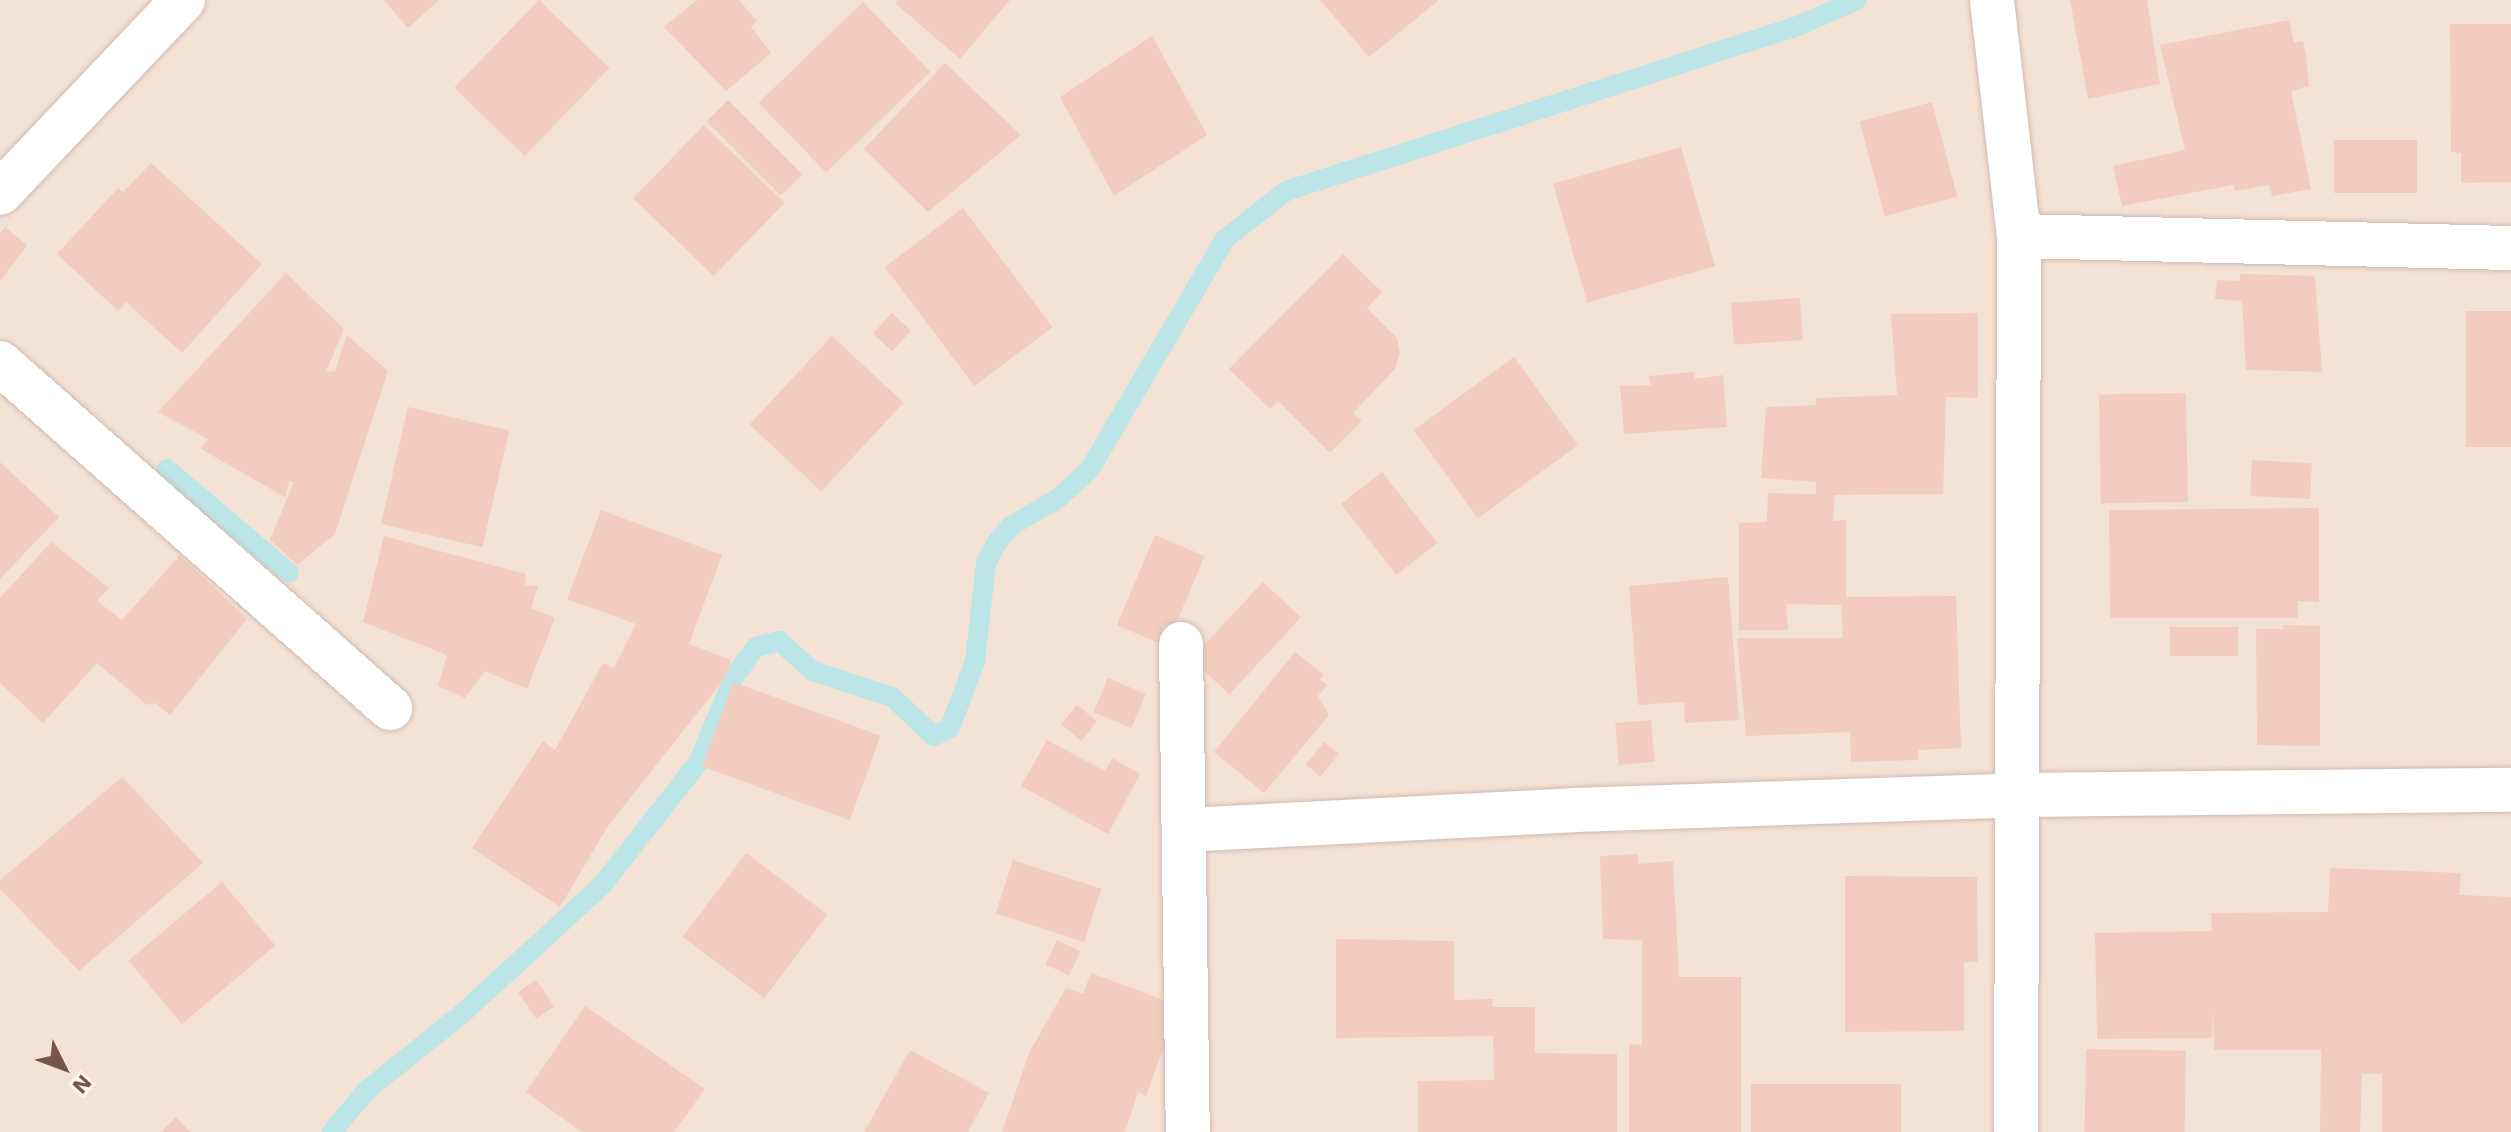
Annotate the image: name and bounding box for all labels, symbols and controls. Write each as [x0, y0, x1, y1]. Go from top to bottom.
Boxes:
north arrow [24, 1028, 104, 1108]
text: N [67, 1070, 97, 1099]

